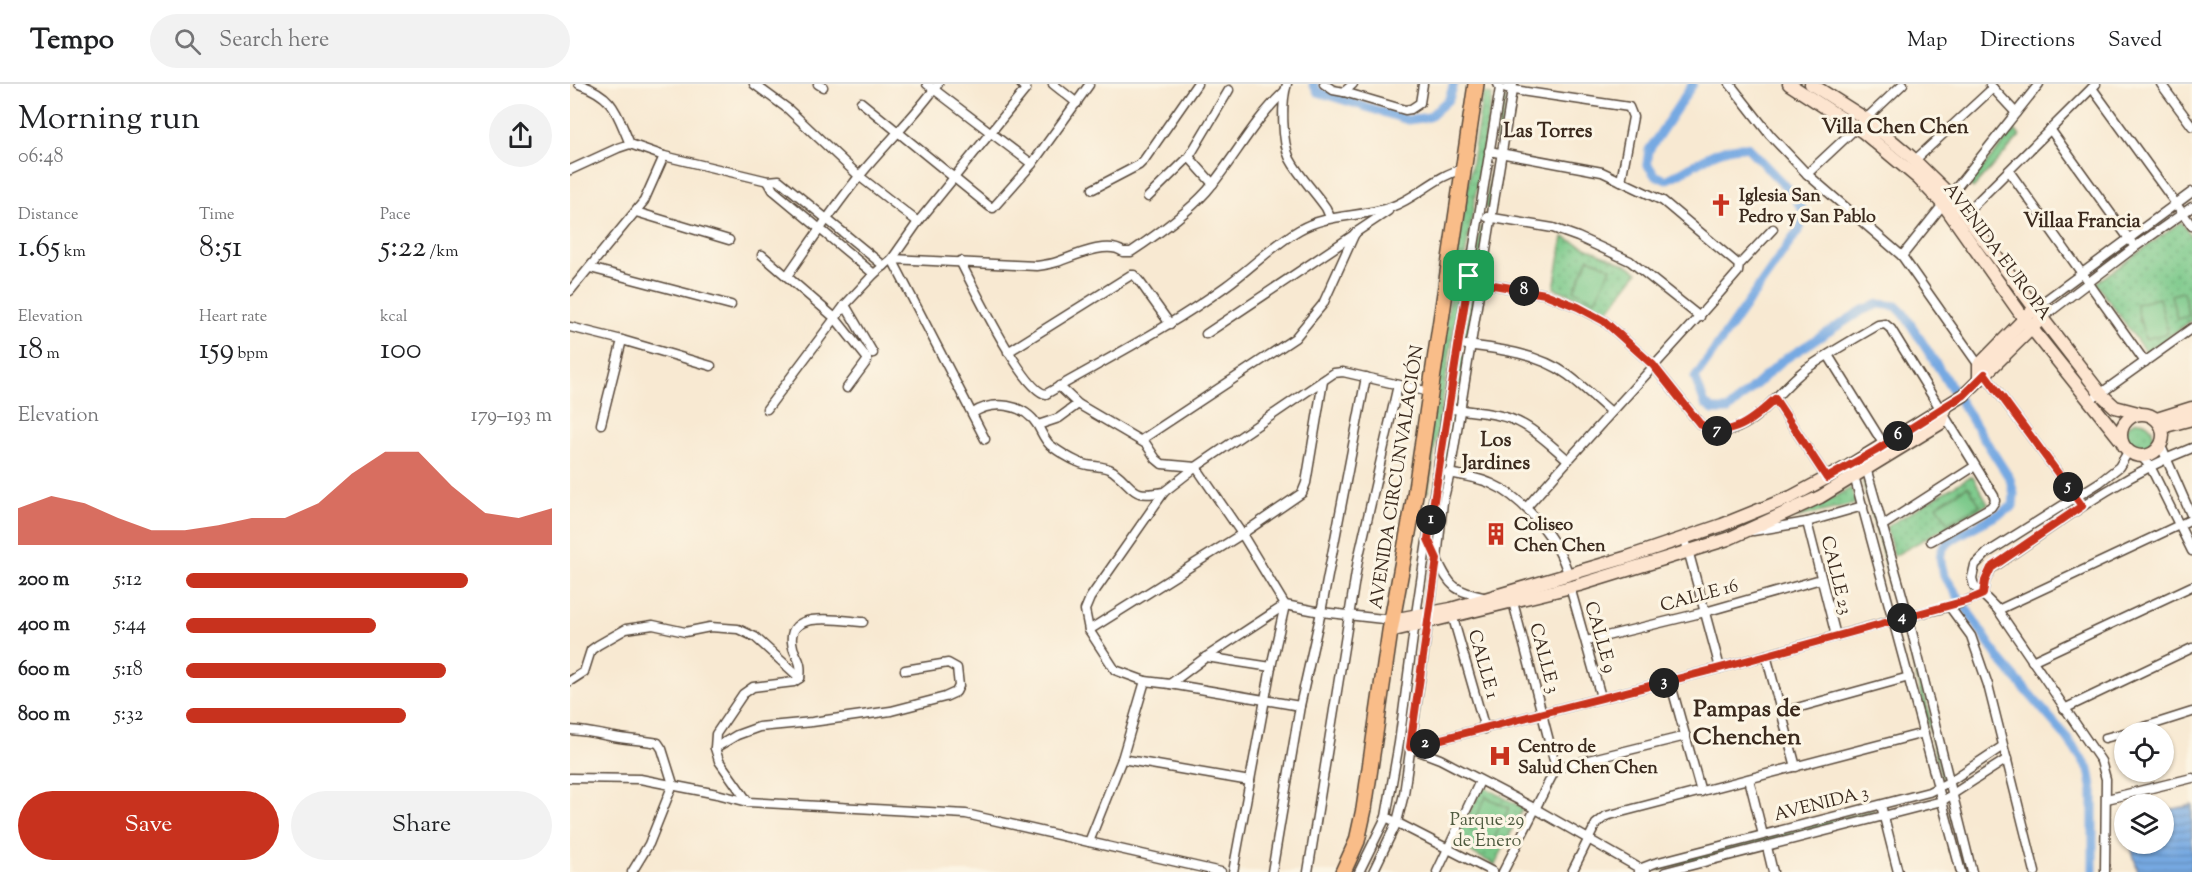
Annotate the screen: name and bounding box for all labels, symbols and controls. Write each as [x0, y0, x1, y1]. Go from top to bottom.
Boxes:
search box [150, 14, 570, 68]
text: Tempo [30, 21, 114, 61]
icon: search [171, 25, 204, 58]
text: Search here [219, 25, 329, 57]
text: Map [1907, 26, 1947, 56]
text: Directions [1980, 26, 2075, 56]
text: Saved [2108, 26, 2162, 56]
text: Morning run [18, 96, 200, 144]
button: share [489, 104, 552, 167]
district label: Villa Chen Chen [1821, 114, 1969, 143]
district label: Las Torres [1504, 118, 1593, 147]
text: 06:48 [18, 143, 64, 172]
street label: AVENIDA EUROPA [1936, 178, 2057, 327]
place label: Iglesia San Pedro y San Pablo [1739, 184, 1876, 231]
church icon: Iglesia San Pedro y San Pablo [1708, 192, 1734, 218]
text: Distance [18, 204, 78, 227]
text: Time [199, 204, 235, 227]
text: Pace [380, 204, 411, 227]
district label: Villaa Francia [2023, 208, 2142, 237]
text: 1.65 [18, 227, 60, 270]
text: 8:51 [199, 227, 242, 270]
text: 5:22 [380, 227, 426, 270]
text: km [60, 241, 86, 264]
text: /km [426, 241, 458, 264]
pin [1443, 250, 1494, 301]
icon: arrive [1452, 259, 1485, 292]
pin: 8 [1509, 276, 1539, 306]
text: 8 [1520, 279, 1528, 302]
text: Elevation [18, 306, 83, 329]
text: Heart rate [199, 306, 267, 329]
text: kcal [380, 306, 408, 329]
text: 18 [18, 329, 43, 372]
text: 159 [199, 329, 234, 372]
text: 100 [380, 329, 422, 372]
text: m [43, 343, 60, 366]
text: bpm [234, 343, 268, 366]
street label: AVENIDA CIRCUNVALACIÓN [1363, 343, 1432, 611]
text: Elevation [18, 402, 99, 431]
text: 179–193 m [471, 402, 552, 431]
pin: 7 [1702, 416, 1732, 446]
text: 7 [1713, 419, 1721, 442]
pin: 6 [1883, 421, 1913, 451]
text: 6 [1894, 424, 1902, 447]
district label: Los Jardines [1460, 427, 1530, 479]
pin: 5 [2053, 472, 2083, 502]
text: 5 [2065, 475, 2071, 498]
pin: 1 [1416, 505, 1446, 535]
text: 1 [1428, 508, 1434, 531]
place label: Coliseo Chen Chen [1514, 513, 1606, 560]
building icon: Coliseo Chen Chen [1483, 521, 1509, 547]
street label: CALLE 23 [1813, 533, 1857, 618]
text: 200 m [18, 566, 69, 595]
text: 5:12 [114, 566, 142, 595]
street label: CALLE 16 [1658, 574, 1741, 620]
street label: CALLE 9 [1576, 599, 1622, 677]
pin: 4 [1887, 603, 1917, 633]
text: 4 [1898, 606, 1906, 629]
text: 400 m [18, 611, 70, 640]
text: 5:44 [114, 611, 146, 640]
street label: CALLE 3 [1521, 620, 1565, 697]
street label: CALLE 1 [1460, 627, 1504, 702]
text: 600 m [18, 656, 70, 685]
text: 5:18 [114, 656, 143, 685]
pin: 3 [1649, 668, 1679, 698]
text: 3 [1661, 671, 1667, 694]
district label: Pampas de Chenchen [1693, 693, 1802, 755]
text: 800 m [18, 701, 70, 730]
text: 5:32 [114, 701, 143, 730]
map controls [2114, 722, 2174, 854]
button: locate [2114, 722, 2174, 782]
pin: 2 [1410, 729, 1440, 759]
text: 2 [1421, 732, 1429, 755]
place label: Centro de Salud Chen Chen [1518, 735, 1658, 782]
hospital icon: Centro de Salud Chen Chen [1487, 743, 1513, 769]
street label: AVENIDA 3 [1771, 781, 1872, 829]
button: Save [18, 791, 279, 860]
button: Share [291, 791, 552, 860]
button: layers [2114, 794, 2174, 854]
park label: Parque 29 de Enero [1450, 808, 1524, 855]

